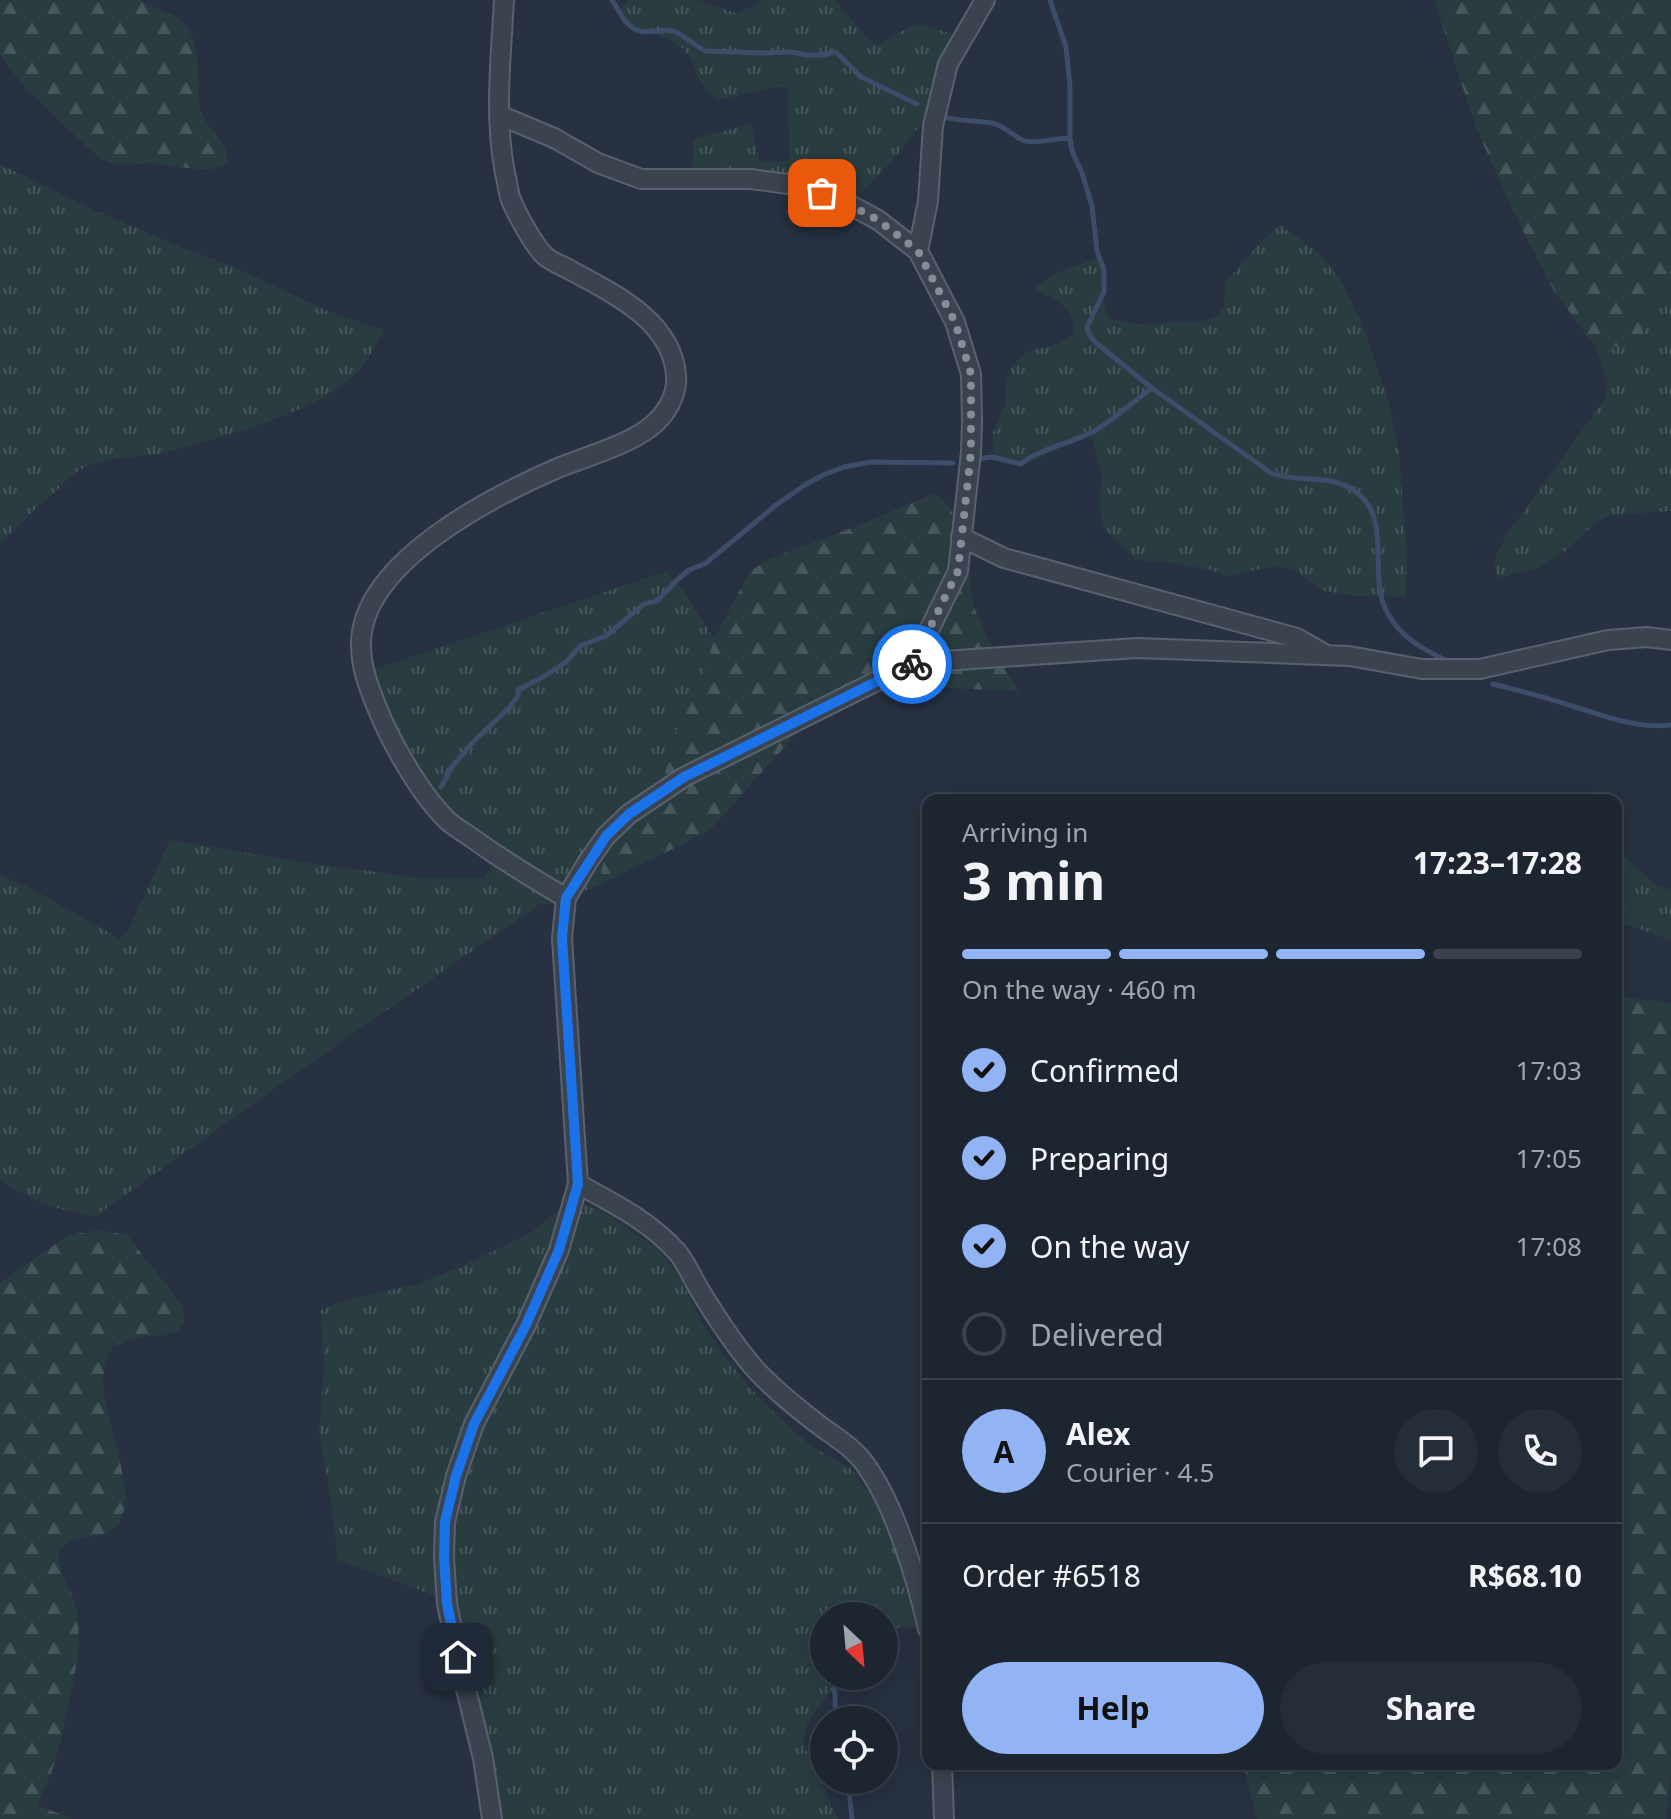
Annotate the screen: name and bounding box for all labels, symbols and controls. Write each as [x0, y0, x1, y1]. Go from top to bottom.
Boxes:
pin [788, 159, 856, 227]
icon: bag [800, 171, 844, 215]
courier [872, 624, 952, 704]
icon: bike [890, 642, 934, 686]
text: Arriving in [962, 814, 1088, 850]
text: 17:23–17:28 [1413, 842, 1582, 883]
text: 3 min [962, 844, 1105, 915]
text: On the way · 460 m [962, 971, 1196, 1007]
icon: check [962, 1048, 1006, 1092]
text: Confirmed [1030, 1050, 1180, 1091]
text: 17:03 [1516, 1052, 1582, 1088]
icon: check [962, 1136, 1006, 1180]
text: Preparing [1030, 1138, 1169, 1179]
text: 17:05 [1516, 1140, 1582, 1176]
icon: check [962, 1224, 1006, 1268]
text: On the way [1030, 1226, 1190, 1267]
text: 17:08 [1516, 1228, 1582, 1264]
text: Delivered [1030, 1314, 1164, 1355]
button: chat [1394, 1409, 1478, 1493]
button: phone [1498, 1409, 1582, 1493]
text: Alex [1066, 1413, 1130, 1454]
text: A [994, 1431, 1014, 1472]
text: Courier · 4.5 [1066, 1454, 1214, 1490]
text: Order #6518 [962, 1555, 1141, 1596]
text: R$68.10 [1468, 1555, 1582, 1596]
north arrow [810, 1602, 898, 1690]
map controls [810, 1602, 898, 1794]
pin [424, 1623, 492, 1691]
icon: home [436, 1635, 480, 1679]
button: Help [962, 1662, 1264, 1754]
button: Share [1280, 1662, 1582, 1754]
button: locate [810, 1706, 898, 1794]

